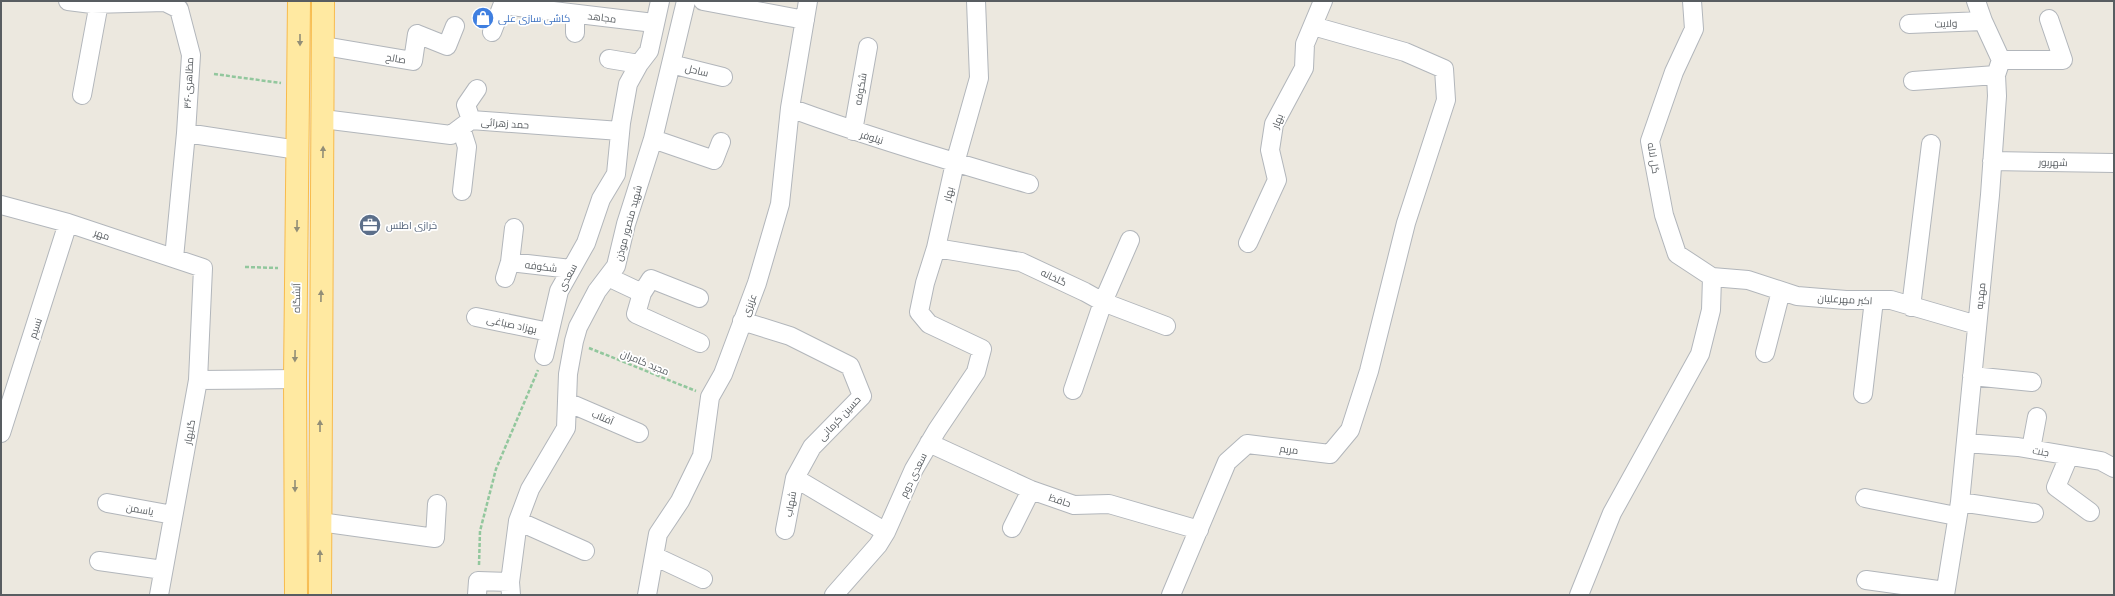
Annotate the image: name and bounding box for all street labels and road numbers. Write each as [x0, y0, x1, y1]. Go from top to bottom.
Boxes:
street label: مجاهد [587, 8, 617, 26]
street label: ولایت [1934, 16, 1958, 30]
street label: صالح [385, 49, 407, 67]
street label: ۳۶-مظاهری [180, 57, 196, 109]
street label: ساحل [684, 60, 710, 80]
street label: شکوفه [850, 72, 870, 106]
street label: بهار [1267, 112, 1286, 131]
street label: حمد زهرائی [481, 114, 529, 132]
street label: نیلوفر [858, 127, 885, 147]
street label: گل لاله [1645, 141, 1663, 175]
street label: شهریور [2037, 155, 2068, 169]
street label: شهید منصور موذن [611, 183, 645, 263]
street label: بهار [939, 185, 957, 204]
street label: مهر [91, 225, 112, 243]
street label: شکوفه [524, 257, 558, 275]
street label: سعدی [554, 261, 580, 293]
street label: گلخانه [1039, 265, 1069, 289]
street label: مهدیه [1972, 282, 1988, 310]
street label: آتشگاه [289, 283, 303, 313]
street label: عزیزی [738, 291, 760, 319]
street label: اکبر مهرعلیان [1817, 291, 1873, 307]
street label: بهزاد صباغی [485, 312, 539, 336]
street label: نسیم [25, 316, 46, 340]
street label: مجید کامران [619, 346, 671, 378]
street label: حسین کرمانی [815, 392, 863, 444]
street label: آفتاب [590, 406, 616, 428]
street label: گلبهار [180, 418, 198, 446]
street label: مریم [1279, 441, 1299, 458]
street label: جنت [2032, 443, 2050, 459]
street label: سعدی دوم [896, 450, 931, 500]
street label: شهاب [781, 490, 799, 518]
street label: حافظ [1047, 490, 1073, 510]
street label: یاسمن [125, 500, 155, 518]

